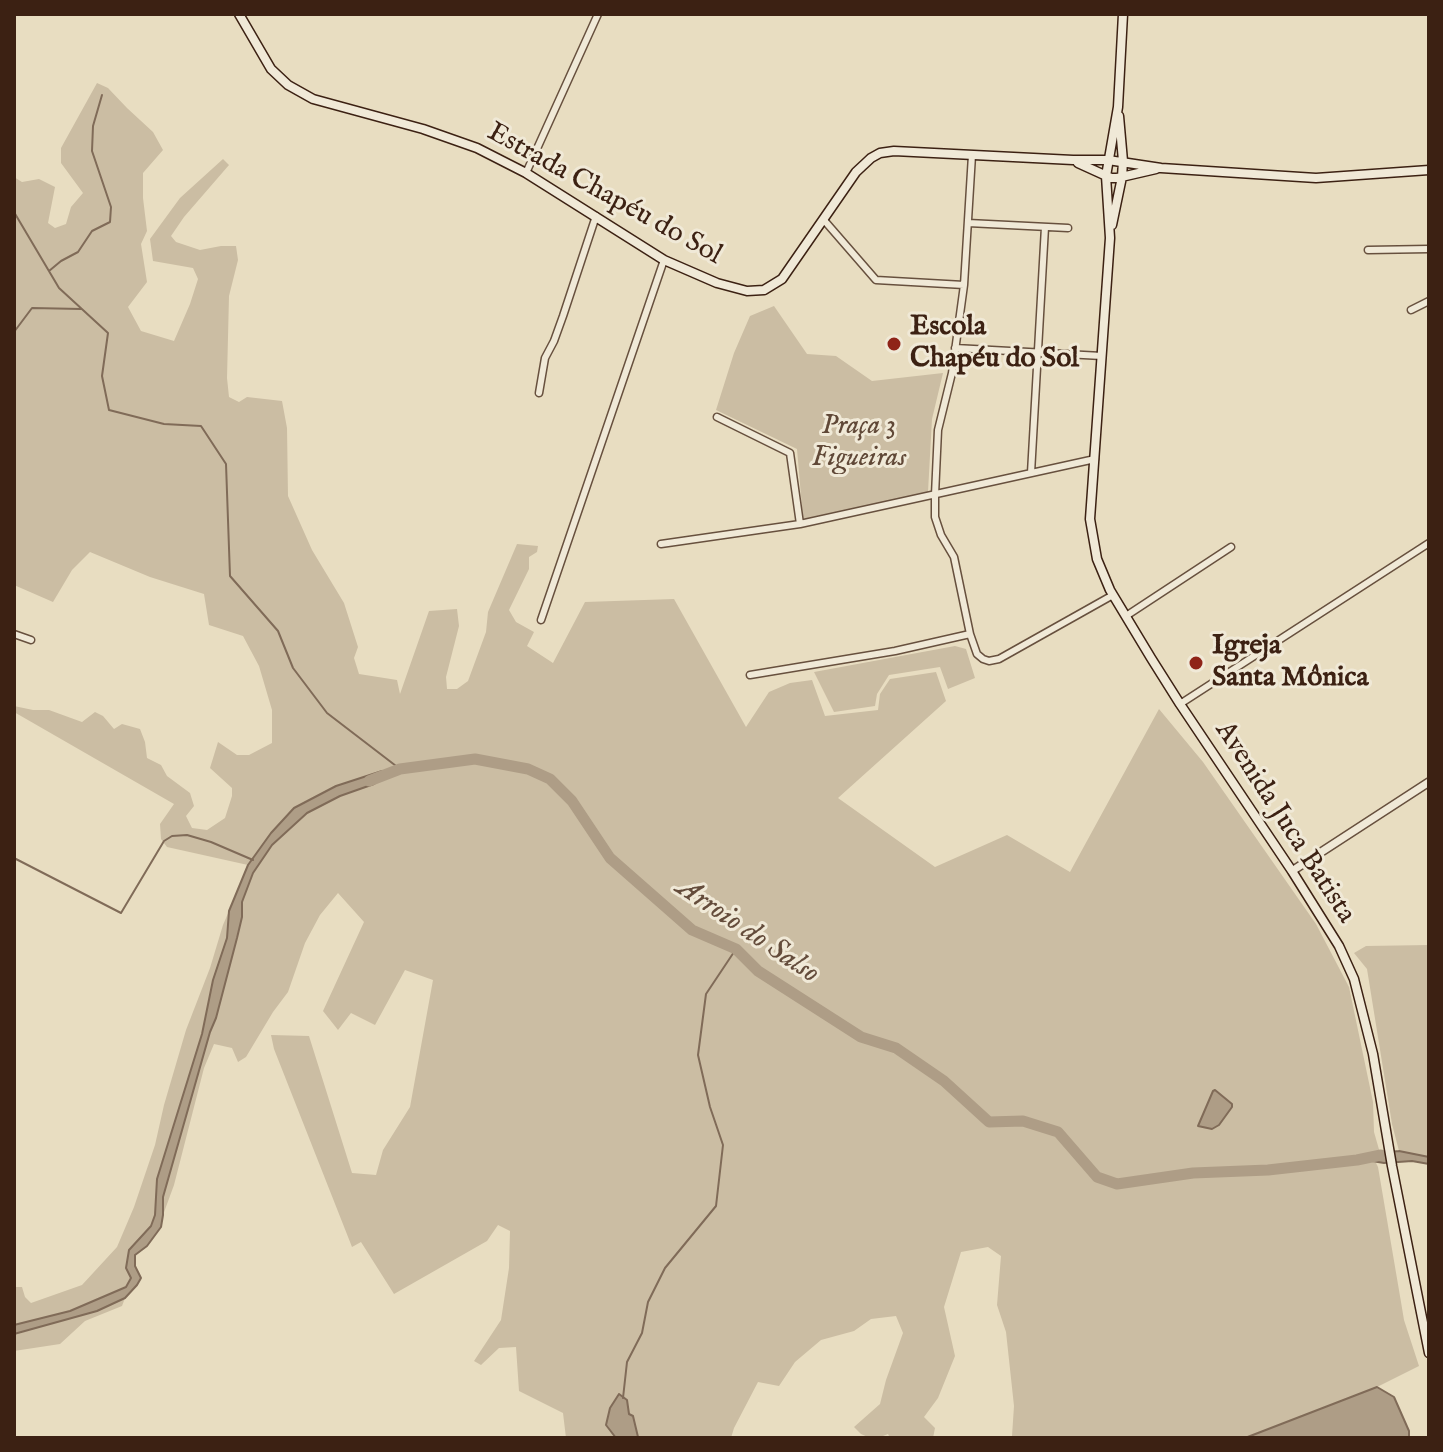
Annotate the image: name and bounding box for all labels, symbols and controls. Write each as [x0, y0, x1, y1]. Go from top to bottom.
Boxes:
street label: Estrada Chapéu do Sol [481, 117, 727, 273]
place label: Escola Chapéu do Sol [910, 311, 1079, 377]
marker: Escola Chapéu do Sol [885, 335, 903, 353]
park label: Praça 3 Figueiras [812, 410, 906, 476]
place label: Igreja Santa Mônica [1212, 630, 1369, 696]
marker: Igreja Santa Mônica [1187, 654, 1205, 672]
street label: Avenida Juca Batista [1206, 716, 1362, 930]
water label: Arroio do Salso [669, 871, 825, 993]

